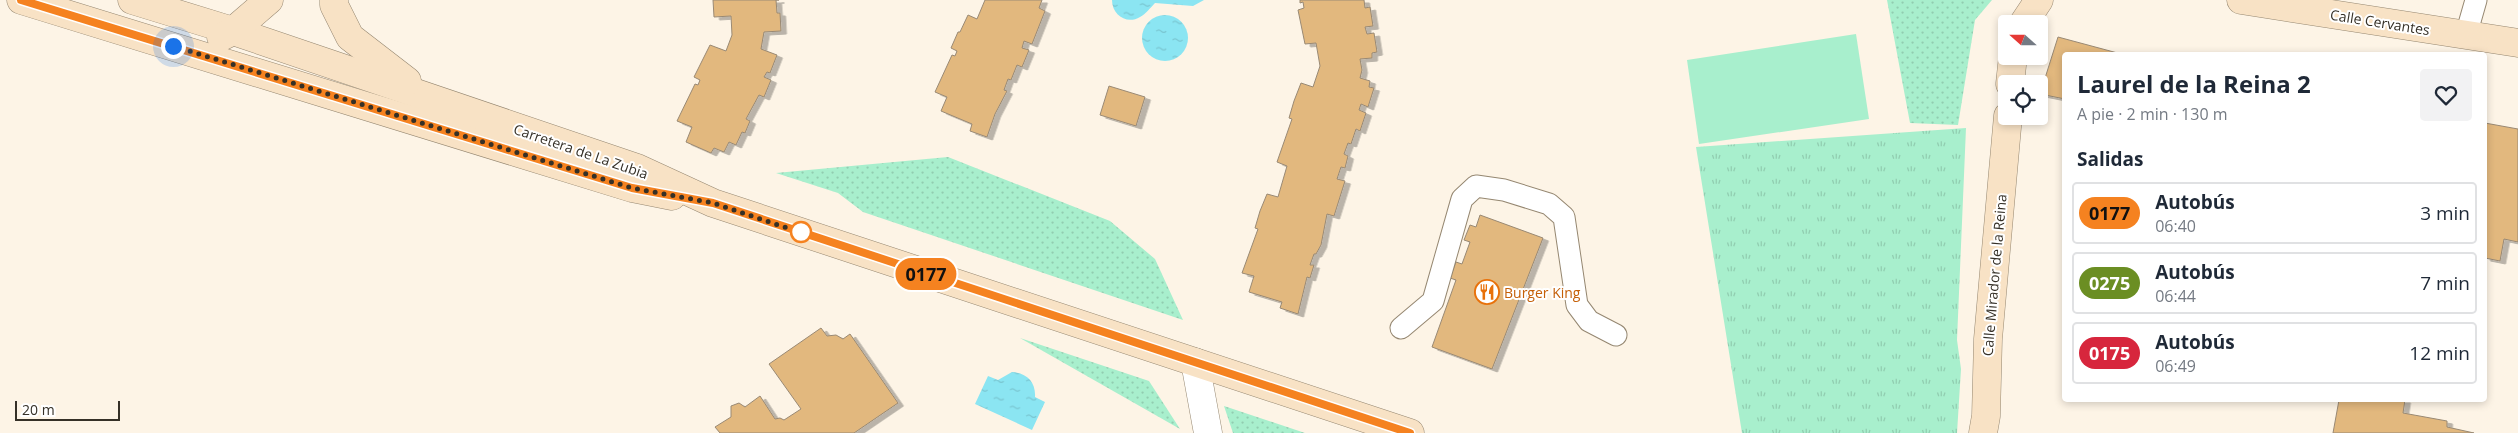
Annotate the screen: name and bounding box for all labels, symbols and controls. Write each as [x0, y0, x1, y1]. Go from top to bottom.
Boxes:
street label: Calle Cervantes [2329, 5, 2431, 39]
north arrow [1998, 15, 2048, 65]
map controls [1998, 15, 2048, 125]
your location [161, 34, 186, 59]
text: Laurel de la Reina 2 [2077, 67, 2311, 100]
button: heart [2420, 69, 2472, 121]
button: locate [1998, 75, 2048, 125]
text: A pie · 2 min · 130 m [2077, 103, 2228, 125]
street label: Carretera de La Zubia [511, 119, 651, 183]
text: Salidas [2077, 146, 2143, 172]
text: Autobús [2155, 189, 2235, 215]
street label: Calle Mirador de la Reina [1977, 193, 2011, 357]
text: 3 min [2420, 200, 2470, 226]
text: 0177 [2089, 201, 2130, 225]
text: 06:40 [2155, 215, 2196, 237]
unlabelled marker [790, 221, 812, 243]
line badge: 0177 [891, 258, 961, 290]
text: Autobús [2155, 259, 2235, 285]
text: 0177 [905, 262, 947, 286]
text: 7 min [2420, 270, 2470, 296]
text: 0275 [2089, 271, 2130, 295]
restaurant icon: Burger King [1474, 279, 1500, 305]
place label: Burger King [1504, 283, 1581, 302]
text: 06:44 [2155, 285, 2196, 307]
text: Autobús [2155, 329, 2235, 355]
text: 12 min [2409, 340, 2470, 366]
text: 0175 [2089, 341, 2130, 365]
text: 06:49 [2155, 355, 2196, 377]
scale bar [15, 398, 120, 421]
text: 20 m [22, 400, 55, 419]

